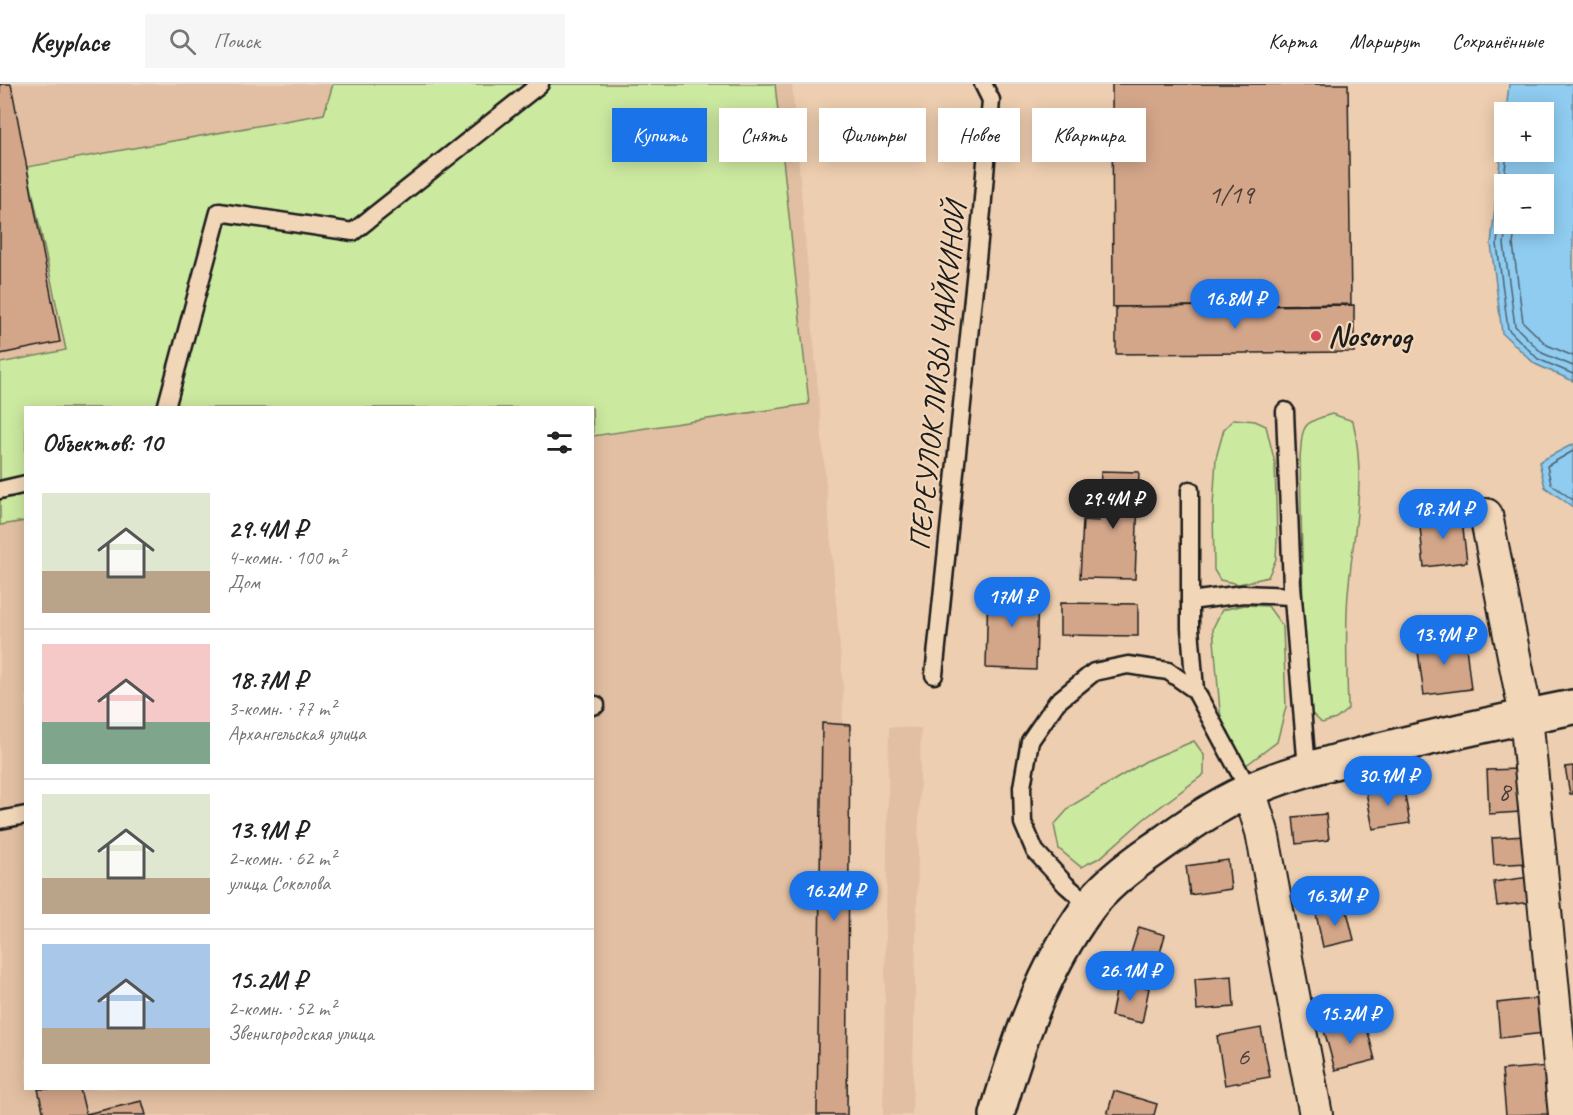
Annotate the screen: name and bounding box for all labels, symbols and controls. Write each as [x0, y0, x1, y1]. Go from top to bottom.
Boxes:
search box [145, 14, 565, 68]
text: Keyplace [30, 24, 109, 59]
icon: search [166, 25, 199, 58]
text: Поиск [214, 27, 260, 55]
text: Карта [1268, 28, 1317, 54]
text: Маршрут [1350, 28, 1419, 54]
text: Сохранённые [1452, 28, 1543, 54]
map controls [1494, 102, 1554, 234]
button: + [1494, 102, 1554, 162]
chip: Купить [612, 108, 707, 162]
chip: Снять [719, 108, 807, 162]
chip: Фильтры [819, 108, 926, 162]
chip: Новое [938, 108, 1020, 162]
chip: Квартира [1032, 108, 1146, 162]
button: − [1494, 174, 1554, 234]
house number: 1/19 [1208, 177, 1256, 211]
street label: ПЕРЕУЛОК ЛИЗЫ ЧАЙКИНОЙ [900, 195, 975, 552]
pin: 16.8M ₽ [1180, 279, 1290, 330]
text: 16.8M ₽ [1204, 286, 1266, 311]
place label: Nosorog [1328, 317, 1413, 355]
marker: Nosorog [1309, 329, 1323, 343]
text: Объектов: 10 [42, 426, 162, 459]
icon: filters [543, 426, 576, 459]
pin: 29.4M ₽ [1058, 479, 1168, 530]
text: 29.4M ₽ [1083, 486, 1143, 511]
pin: 18.7M ₽ [1388, 489, 1498, 540]
text: 18.7M ₽ [1413, 496, 1473, 521]
text: 29.4M ₽ [228, 512, 307, 545]
icon: home [90, 517, 162, 589]
text: 4-комн. · 100 m² [228, 545, 345, 570]
text: Дом [228, 570, 260, 595]
pin: 17M ₽ [970, 577, 1054, 628]
text: 17M ₽ [988, 584, 1036, 609]
pin: 13.9M ₽ [1389, 615, 1499, 666]
text: 13.9M ₽ [1414, 622, 1474, 647]
text: 18.7M ₽ [228, 663, 307, 696]
icon: home [90, 668, 162, 740]
text: 3-комн. · 77 m² [228, 696, 336, 721]
text: Архангельская улица [228, 721, 366, 746]
pin: 30.9M ₽ [1333, 756, 1443, 807]
text: 30.9M ₽ [1358, 763, 1418, 788]
house number: 8 [1498, 774, 1513, 808]
text: 13.9M ₽ [228, 813, 307, 846]
icon: home [90, 818, 162, 890]
text: 2-комн. · 62 m² [228, 846, 336, 871]
text: улица Соколова [228, 871, 330, 896]
pin: 16.2M ₽ [779, 871, 889, 922]
pin: 16.3M ₽ [1280, 876, 1390, 927]
text: 16.2M ₽ [803, 878, 865, 903]
text: 16.3M ₽ [1304, 883, 1366, 908]
pin: 26.1M ₽ [1075, 951, 1185, 1002]
text: 26.1M ₽ [1099, 958, 1161, 983]
text: 15.2M ₽ [228, 963, 307, 996]
icon: home [90, 968, 162, 1040]
pin: 15.2M ₽ [1295, 994, 1405, 1045]
text: 2-комн. · 52 m² [228, 996, 336, 1021]
text: 15.2M ₽ [1320, 1001, 1380, 1026]
text: Звенигородская улица [228, 1021, 374, 1046]
house number: 6 [1237, 1039, 1250, 1073]

